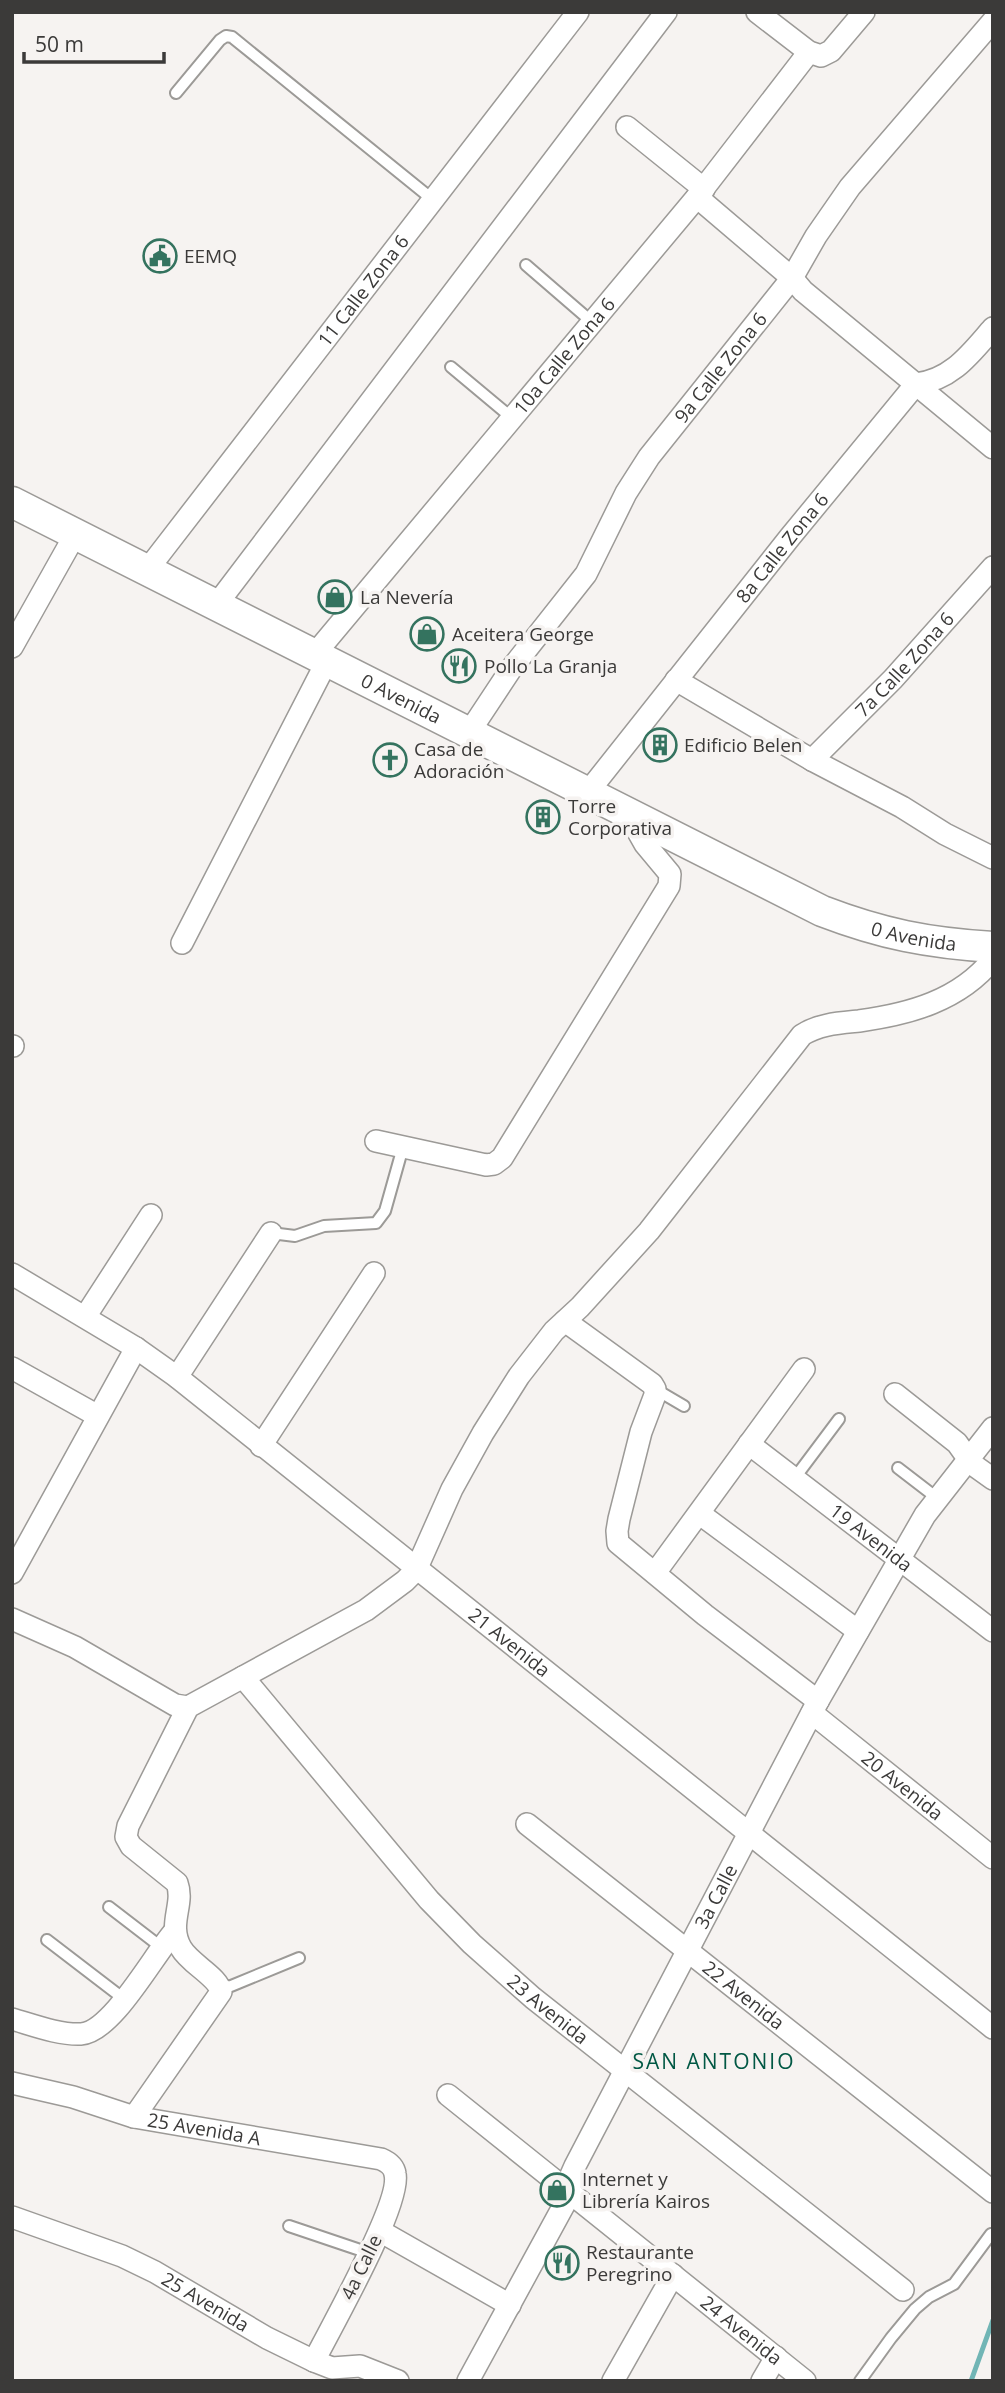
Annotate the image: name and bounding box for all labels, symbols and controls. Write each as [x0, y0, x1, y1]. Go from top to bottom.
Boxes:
scale bar [24, 21, 164, 65]
text: 50 m [35, 30, 84, 58]
street label: 11 Calle Zona 6 [312, 229, 415, 352]
public building icon: EEMQ [141, 237, 179, 275]
place label: EEMQ [184, 243, 237, 269]
street label: 10a Calle Zona 6 [508, 292, 621, 420]
street label: 9a Calle Zona 6 [668, 307, 773, 428]
street label: 8a Calle Zona 6 [730, 487, 834, 608]
shop icon: La Nevería [316, 578, 354, 616]
place label: La Nevería [360, 584, 454, 610]
street label: 7a Calle Zona 6 [849, 606, 960, 723]
shop icon: Aceitera George [408, 615, 446, 653]
place label: Aceitera George [452, 621, 594, 647]
restaurant icon: Pollo La Granja [440, 647, 478, 685]
place label: Pollo La Granja [484, 653, 617, 679]
street label: 0 Avenida [357, 667, 446, 730]
building icon: Edificio Belen [641, 726, 679, 764]
place label: Edificio Belen [684, 732, 803, 758]
place label: Casa de Adoración [414, 736, 504, 784]
church icon: Casa de Adoración [371, 741, 409, 779]
place label: Torre Corporativa [568, 793, 672, 841]
building icon: Torre Corporativa [524, 798, 562, 836]
street label: 0 Avenida [868, 915, 958, 957]
street label: 19 Avenida [825, 1498, 918, 1578]
street label: 21 Avenida [463, 1602, 556, 1683]
street label: 20 Avenida [856, 1745, 949, 1826]
street label: 3a Calle [688, 1860, 743, 1933]
street label: 22 Avenida [697, 1955, 790, 2035]
street label: 23 Avenida [502, 1968, 594, 2050]
district label: SAN ANTONIO [632, 2047, 796, 2075]
street label: 25 Avenida A [146, 2107, 263, 2151]
place label: Internet y Librería Kairos [582, 2166, 710, 2214]
shop icon: Internet y Librería Kairos [538, 2171, 576, 2209]
street label: 4a Calle [334, 2230, 388, 2304]
place label: Restaurante Peregrino [586, 2239, 694, 2287]
restaurant icon: Restaurante Peregrino [543, 2244, 581, 2282]
street label: 25 Avenida [157, 2266, 254, 2338]
street label: 24 Avenida [695, 2289, 788, 2371]

